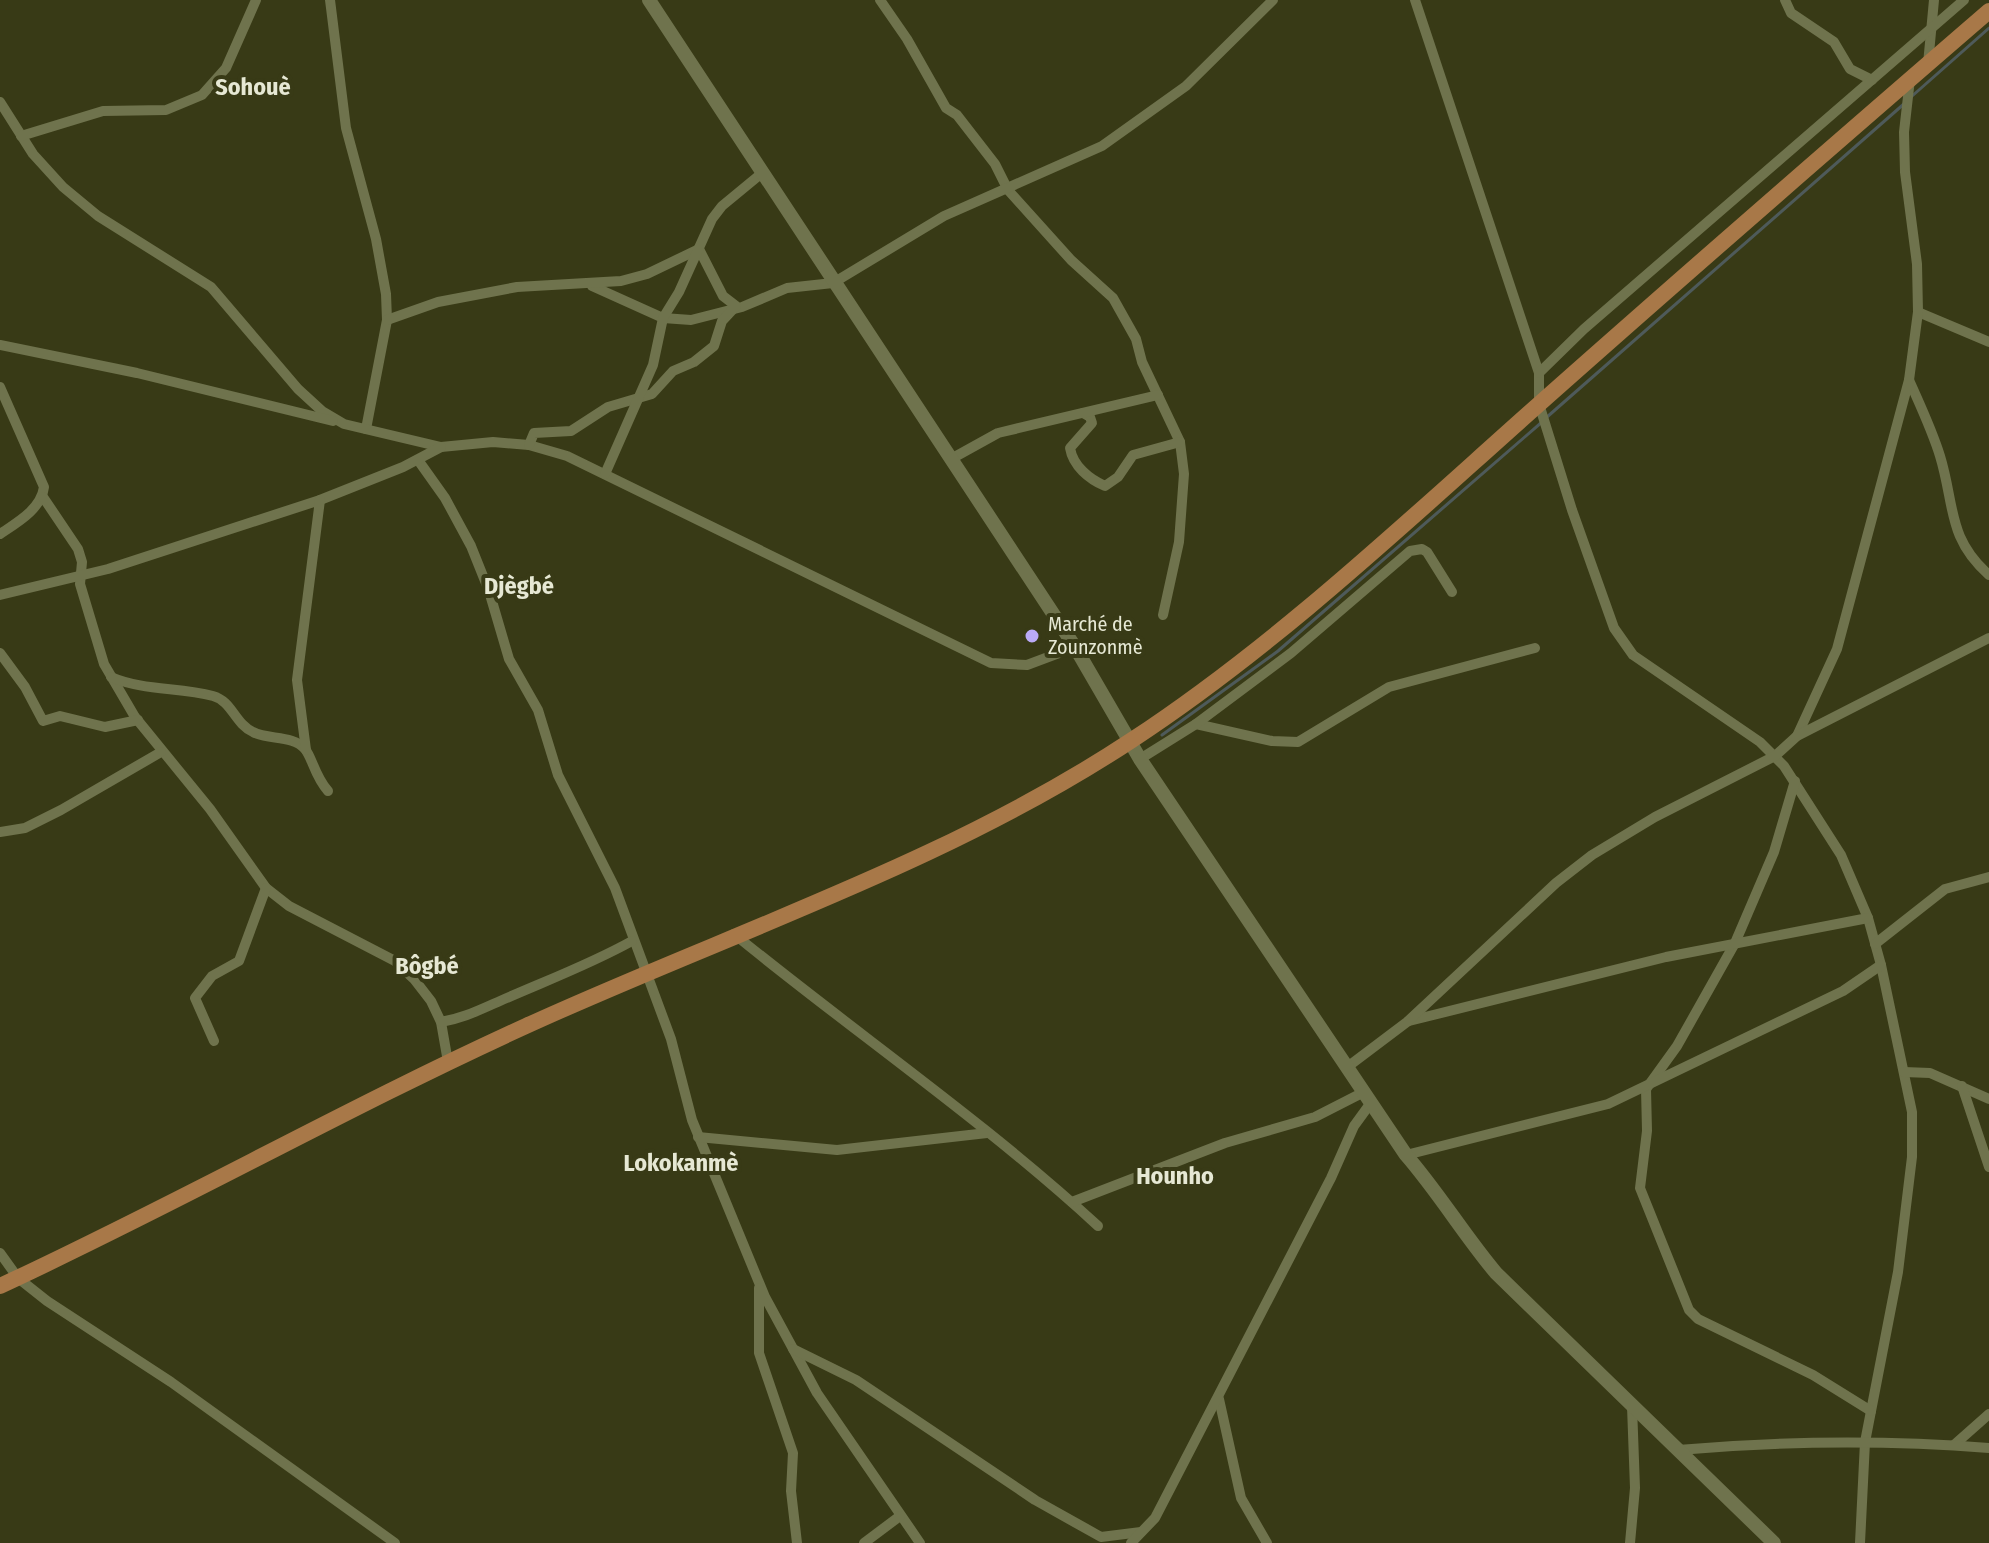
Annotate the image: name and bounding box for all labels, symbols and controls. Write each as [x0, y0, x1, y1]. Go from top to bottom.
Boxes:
district label: Sohouè [215, 73, 291, 101]
district label: Djègbé [484, 572, 554, 600]
place label: Marché de Zounzonmè [1048, 612, 1143, 659]
marker: Marché de Zounzonmè [1023, 627, 1041, 645]
district label: Bôgbé [395, 952, 459, 980]
district label: Lokokanmè [623, 1149, 739, 1177]
district label: Hounho [1136, 1162, 1214, 1190]

